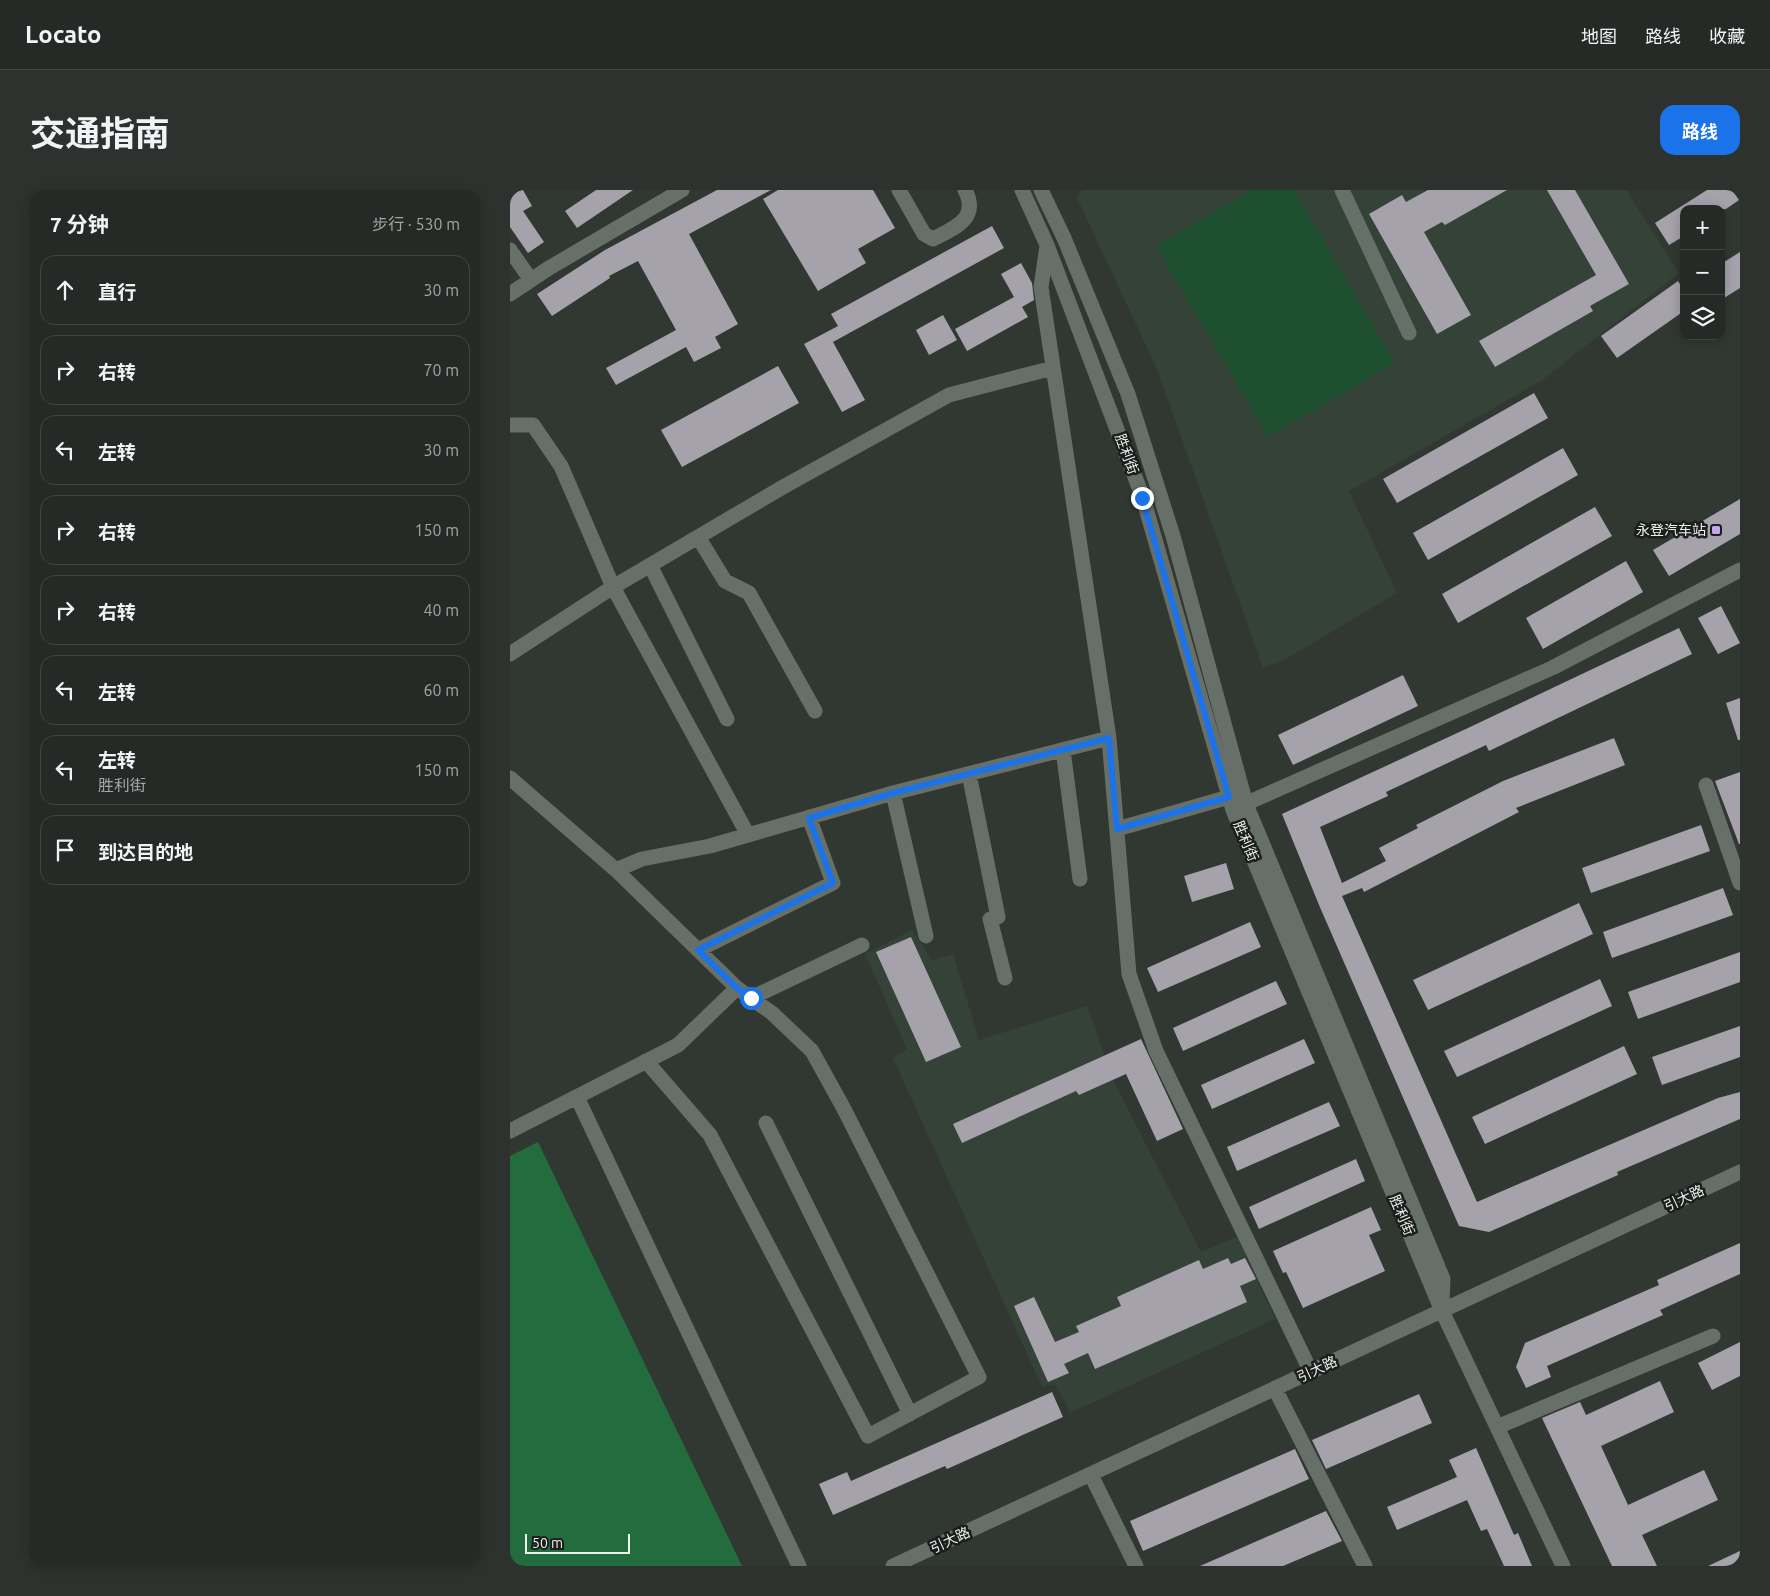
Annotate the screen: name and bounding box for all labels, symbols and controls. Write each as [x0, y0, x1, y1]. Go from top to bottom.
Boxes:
text: Locato [25, 21, 101, 48]
text: 地图 [1581, 26, 1617, 46]
text: 路线 [1645, 26, 1681, 46]
text: 收藏 [1709, 26, 1745, 46]
button: 路线 [1660, 105, 1740, 155]
text: 交通指南 [30, 113, 170, 153]
map controls [1680, 205, 1725, 340]
button: + [1680, 205, 1725, 250]
text: 7 分钟 [50, 212, 109, 236]
text: 步行 · 530 m [372, 215, 460, 233]
button: − [1680, 250, 1725, 295]
icon: ahead [51, 276, 79, 304]
text: 直行 [98, 281, 136, 303]
text: 30 m [423, 281, 459, 299]
button: layers [1680, 295, 1725, 340]
icon: right [51, 356, 79, 384]
text: 右转 [98, 361, 136, 383]
text: 70 m [423, 361, 459, 379]
street label: 胜利街 [1112, 432, 1142, 476]
icon: left [51, 436, 79, 464]
text: 左转 [98, 441, 136, 463]
text: 30 m [423, 441, 459, 459]
route end [1131, 487, 1154, 510]
icon: right [51, 516, 79, 544]
text: 右转 [98, 521, 136, 543]
text: 150 m [414, 521, 459, 539]
place label: 永登汽车站 [1636, 522, 1706, 538]
marker: 永登汽车站 [1710, 524, 1722, 536]
icon: right [51, 596, 79, 624]
text: 右转 [98, 601, 136, 623]
text: 40 m [423, 601, 459, 619]
icon: left [51, 676, 79, 704]
text: 左转 [98, 681, 136, 703]
text: 60 m [423, 681, 459, 699]
text: 左转 [98, 749, 136, 771]
icon: left [51, 756, 79, 784]
text: 150 m [414, 761, 459, 779]
text: 胜利街 [98, 776, 146, 794]
street label: 胜利街 [1230, 819, 1262, 863]
icon: arrive [51, 836, 79, 864]
text: 到达目的地 [98, 841, 193, 863]
route start [740, 987, 763, 1010]
street label: 引大路 [1662, 1182, 1706, 1214]
street label: 胜利街 [1386, 1193, 1418, 1237]
street label: 引大路 [1295, 1353, 1339, 1385]
street label: 引大路 [928, 1524, 972, 1556]
scale bar [525, 1531, 630, 1554]
text: 50 m [532, 1535, 563, 1551]

